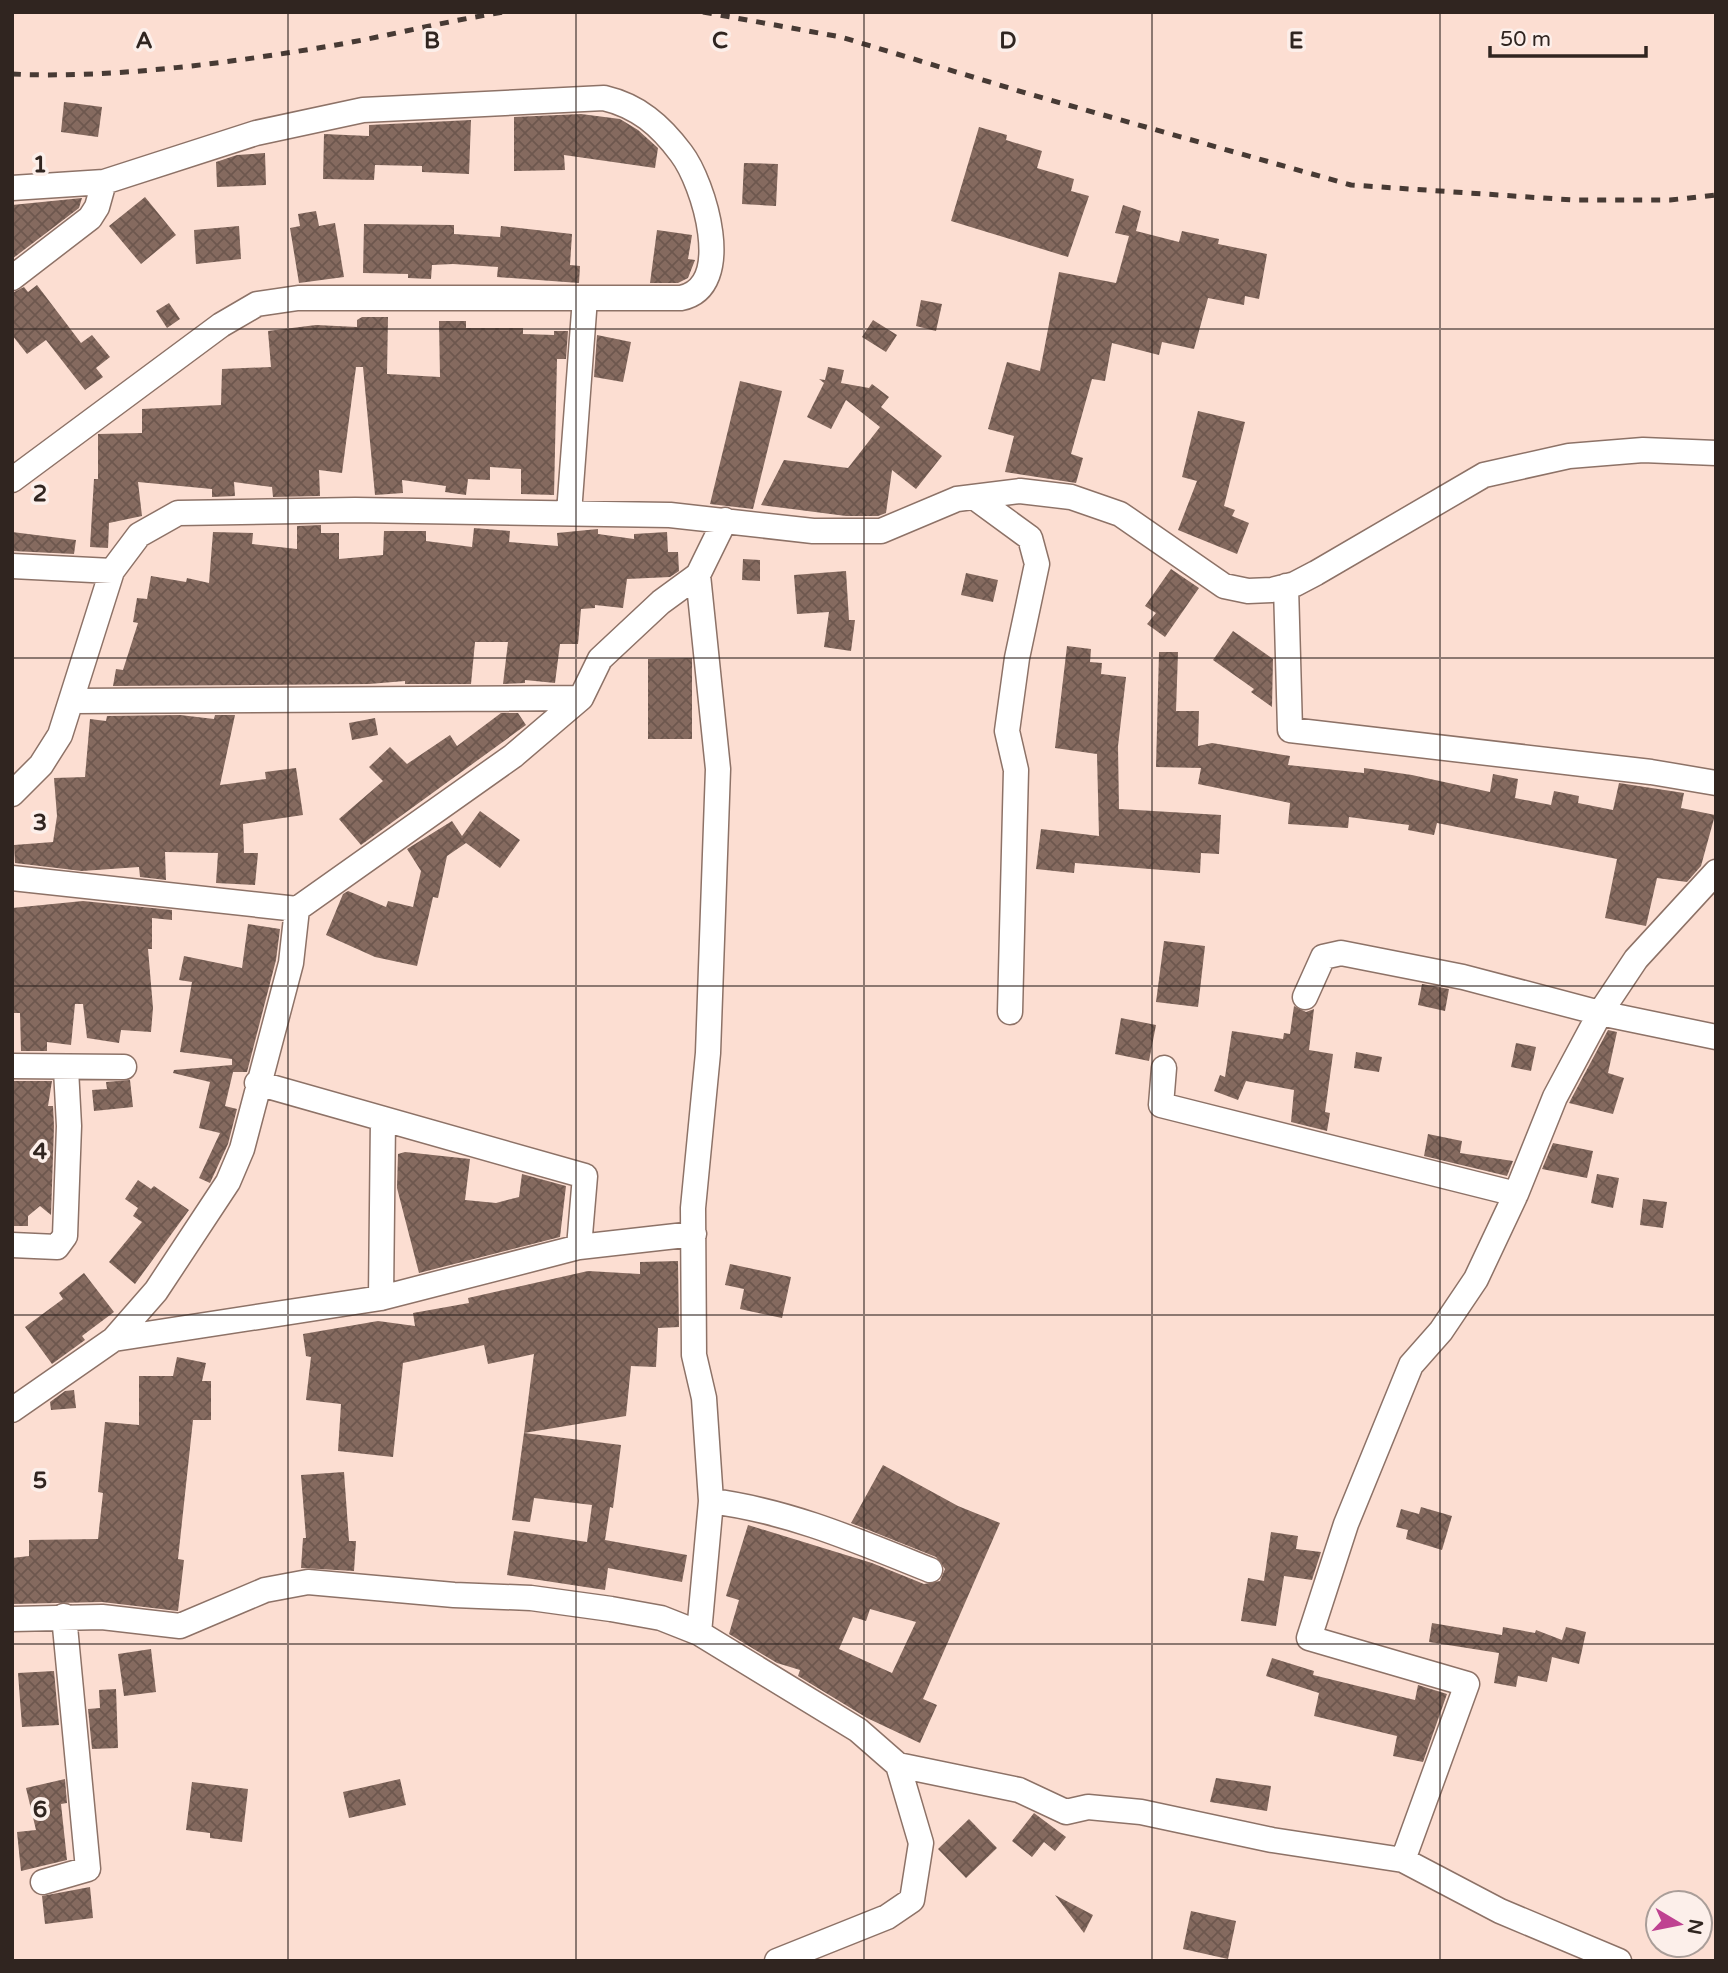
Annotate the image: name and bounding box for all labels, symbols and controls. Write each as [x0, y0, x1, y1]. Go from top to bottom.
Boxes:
scale bar [1490, 14, 1646, 58]
text: A [135, 27, 153, 55]
text: B [424, 27, 440, 55]
text: C [712, 27, 728, 55]
text: D [999, 27, 1017, 55]
text: E [1289, 27, 1303, 55]
text: 50 m [1500, 27, 1551, 52]
text: 1 [33, 151, 47, 179]
text: 2 [33, 480, 47, 508]
text: 3 [33, 809, 47, 837]
text: 4 [33, 1138, 48, 1166]
text: 5 [33, 1467, 47, 1495]
text: 6 [33, 1796, 47, 1824]
north arrow [1644, 1889, 1714, 1959]
text: N [1683, 1917, 1707, 1936]

